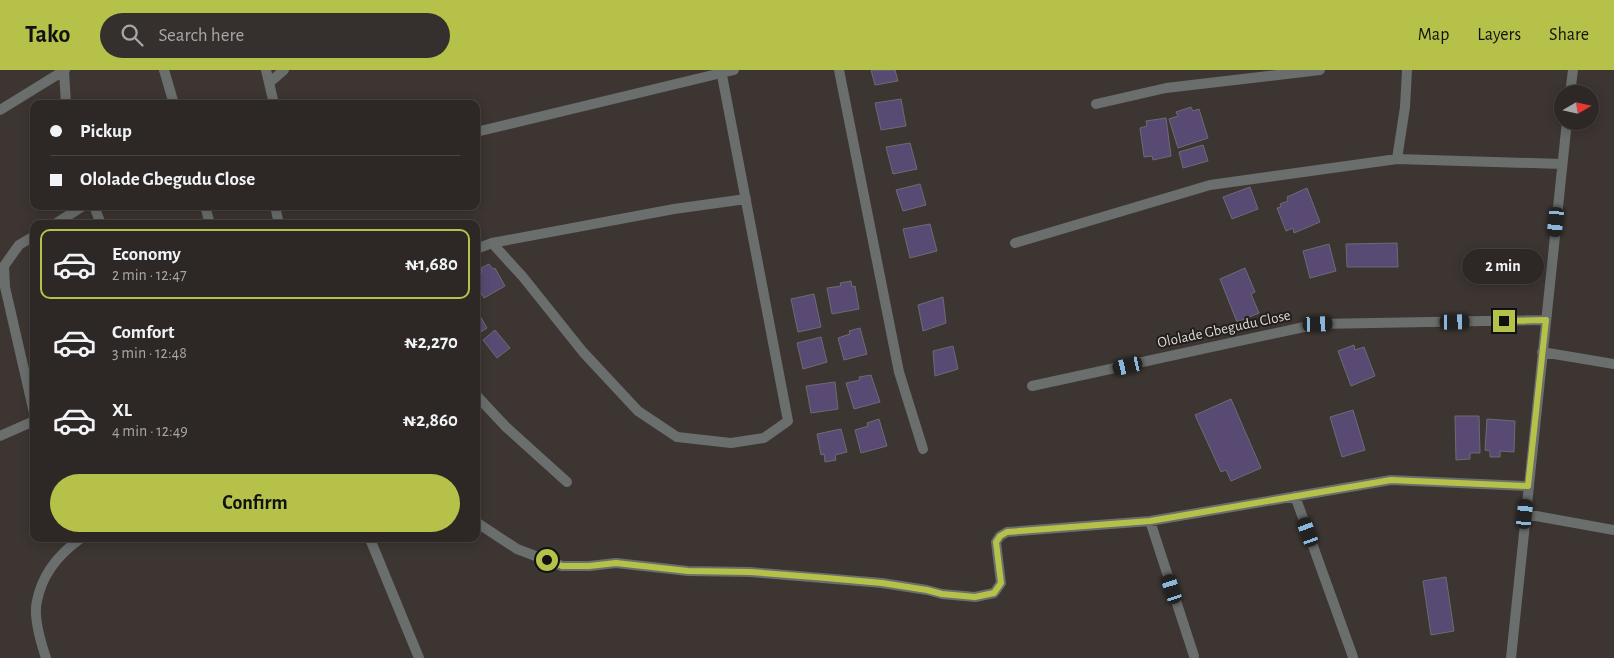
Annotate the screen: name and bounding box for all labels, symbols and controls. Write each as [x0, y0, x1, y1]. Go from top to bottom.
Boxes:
search box [100, 13, 450, 58]
icon: search [118, 21, 146, 49]
text: Tako [25, 23, 70, 47]
text: Search here [158, 26, 244, 45]
text: Map [1418, 26, 1449, 44]
text: Layers [1477, 26, 1521, 44]
text: Share [1549, 26, 1589, 44]
north arrow [1554, 85, 1599, 130]
map controls [1554, 85, 1599, 130]
text: Pickup [80, 122, 132, 141]
text: Ololade Gbegudu Close [80, 170, 255, 189]
car [1546, 206, 1565, 238]
icon: car [52, 242, 97, 287]
text: Economy [112, 245, 181, 264]
callout: 2 min [1463, 248, 1545, 284]
text: ₦1,680 [405, 255, 458, 274]
text: 2 min [1485, 258, 1521, 274]
text: 2 min · 12:47 [112, 267, 187, 283]
street label: Ololade Gbegudu Close [1156, 308, 1292, 350]
route end [1493, 310, 1515, 332]
car [1439, 314, 1470, 330]
car [1302, 316, 1333, 332]
icon: car [52, 320, 97, 365]
text: Comfort [112, 323, 174, 342]
text: ₦2,270 [404, 333, 458, 352]
text: 3 min · 12:48 [112, 345, 187, 361]
car [1111, 355, 1144, 377]
icon: car [52, 398, 97, 443]
text: XL [112, 401, 132, 420]
text: ₦2,860 [403, 411, 458, 430]
text: 4 min · 12:49 [112, 423, 188, 439]
button: Confirm [50, 474, 460, 532]
car [1515, 498, 1534, 530]
car [1295, 515, 1320, 549]
route start [536, 549, 558, 571]
car [1160, 572, 1183, 606]

